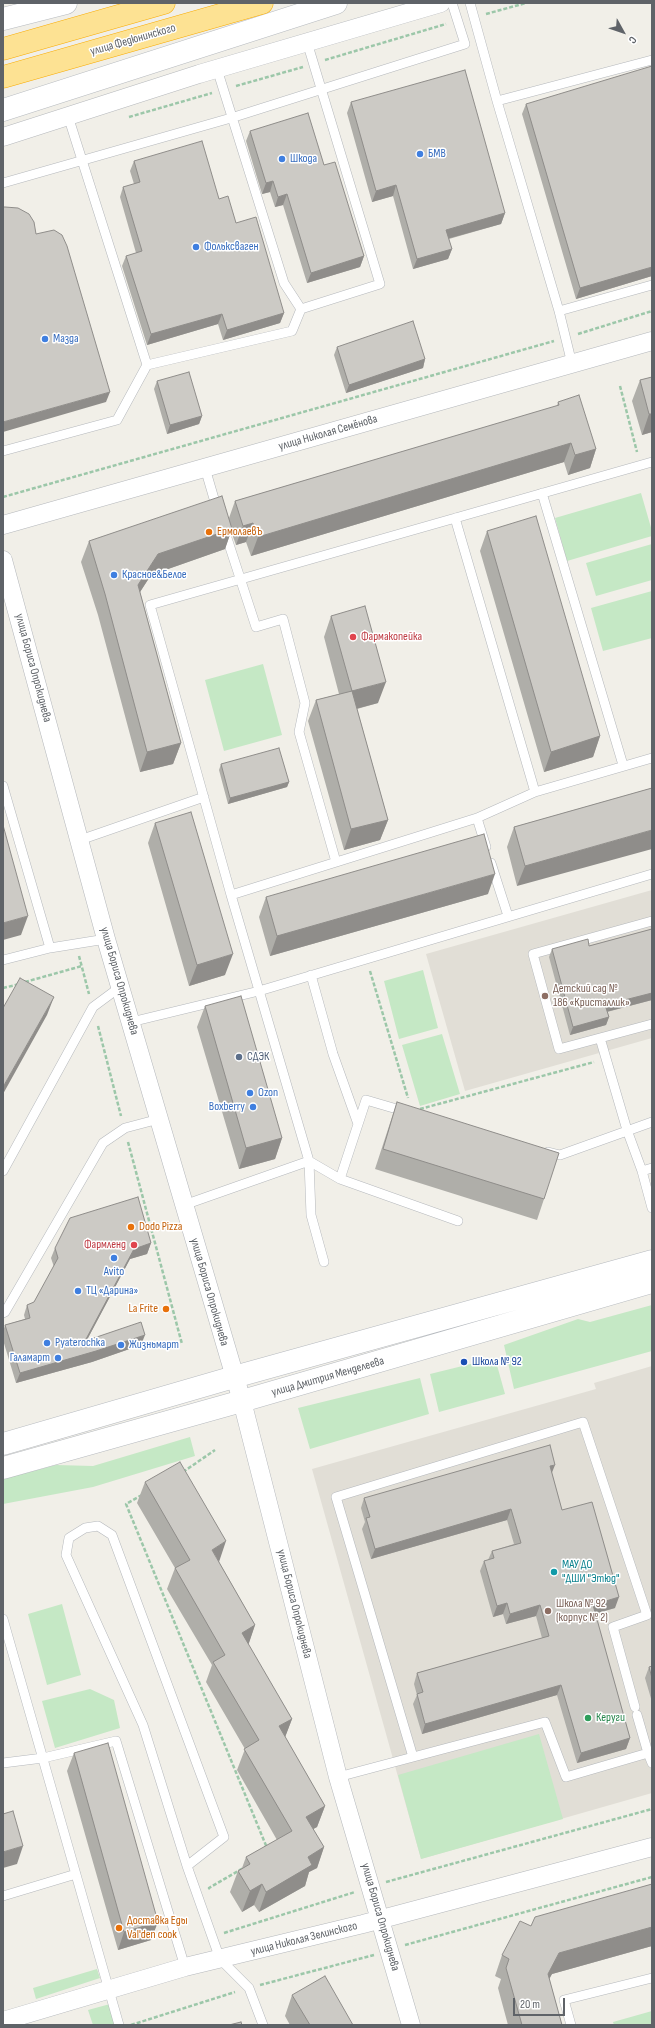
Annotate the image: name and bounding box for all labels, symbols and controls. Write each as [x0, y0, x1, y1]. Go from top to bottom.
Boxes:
north arrow [603, 12, 643, 52]
street label: улица Федюнинского [89, 21, 177, 59]
text: С [626, 34, 639, 46]
place label: БМВ [428, 147, 446, 161]
marker: БМВ [415, 149, 425, 159]
place label: Шкода [290, 152, 317, 166]
marker: Шкода [277, 154, 287, 164]
place label: Фольксваген [204, 240, 259, 254]
marker: Фольксваген [191, 242, 201, 252]
place label: Мазда [53, 332, 79, 346]
marker: Мазда [40, 334, 50, 344]
street label: улица Николая Семёнова [277, 412, 379, 454]
place label: ЕрмолаевЪ [217, 525, 263, 539]
marker: ЕрмолаевЪ [204, 527, 214, 537]
place label: Красное&Белое [122, 568, 187, 582]
marker: Красное&Белое [109, 570, 119, 580]
street label: улица Бориса Опрокиднева [12, 612, 54, 724]
place label: Фармакопейка [361, 630, 422, 644]
marker: Фармакопейка [348, 632, 358, 642]
street label: улица Бориса Опрокиднева [97, 925, 141, 1037]
place label: Детский сад № 186 «Кристаллик» [553, 982, 630, 1010]
marker: Детский сад № 186 «Кристаллик» [540, 991, 550, 1001]
place label: СДЭК [247, 1050, 269, 1064]
marker: СДЭК [234, 1052, 244, 1062]
place label: Ozon [258, 1086, 278, 1100]
marker: Ozon [245, 1088, 255, 1098]
place label: Boxberry [209, 1100, 245, 1114]
marker: Boxberry [248, 1102, 258, 1112]
place label: Dodo Pizza [139, 1220, 182, 1234]
marker: Dodo Pizza [126, 1222, 136, 1232]
street label: улица Бориса Опрокиднева [187, 1236, 231, 1348]
place label: Фармленд [84, 1238, 126, 1252]
marker: Фармленд [129, 1240, 139, 1250]
marker: Avito [109, 1253, 119, 1263]
place label: Avito [104, 1265, 124, 1279]
place label: ТЦ «Дарина» [86, 1284, 138, 1298]
marker: ТЦ «Дарина» [73, 1286, 83, 1296]
place label: La Frite [128, 1302, 158, 1316]
marker: La Frite [161, 1304, 171, 1314]
place label: Pyaterochka [55, 1336, 105, 1350]
marker: Pyaterochka [42, 1338, 52, 1348]
place label: Жизньмарт [129, 1338, 179, 1352]
marker: Жизньмарт [116, 1340, 126, 1350]
place label: Галамарт [10, 1351, 50, 1365]
marker: Галамарт [53, 1353, 63, 1363]
street label: улица Дмитрия Менделеева [270, 1354, 386, 1400]
place label: Школа № 92 [472, 1355, 522, 1369]
marker: Школа № 92 [459, 1357, 469, 1367]
street label: улица Бориса Опрокиднева [274, 1548, 314, 1660]
place label: МАУ ДО "ДШИ "Этюд" [562, 1558, 619, 1586]
marker: МАУ ДО "ДШИ "Этюд" [549, 1567, 559, 1577]
place label: Школа № 92 (корпус № 2) [556, 1597, 608, 1625]
marker: Школа № 92 (корпус № 2) [543, 1606, 553, 1616]
place label: Керуги [596, 1711, 625, 1725]
marker: Керуги [583, 1713, 593, 1723]
street label: улица Бориса Опрокиднева [358, 1861, 402, 1973]
place label: Доставка Еды Val'den cook [127, 1914, 187, 1942]
street label: улица Николая Зелинского [249, 1919, 359, 1959]
marker: Доставка Еды Val'den cook [114, 1923, 124, 1933]
scale bar [515, 1990, 567, 2016]
text: 20 m [520, 1997, 540, 2012]

